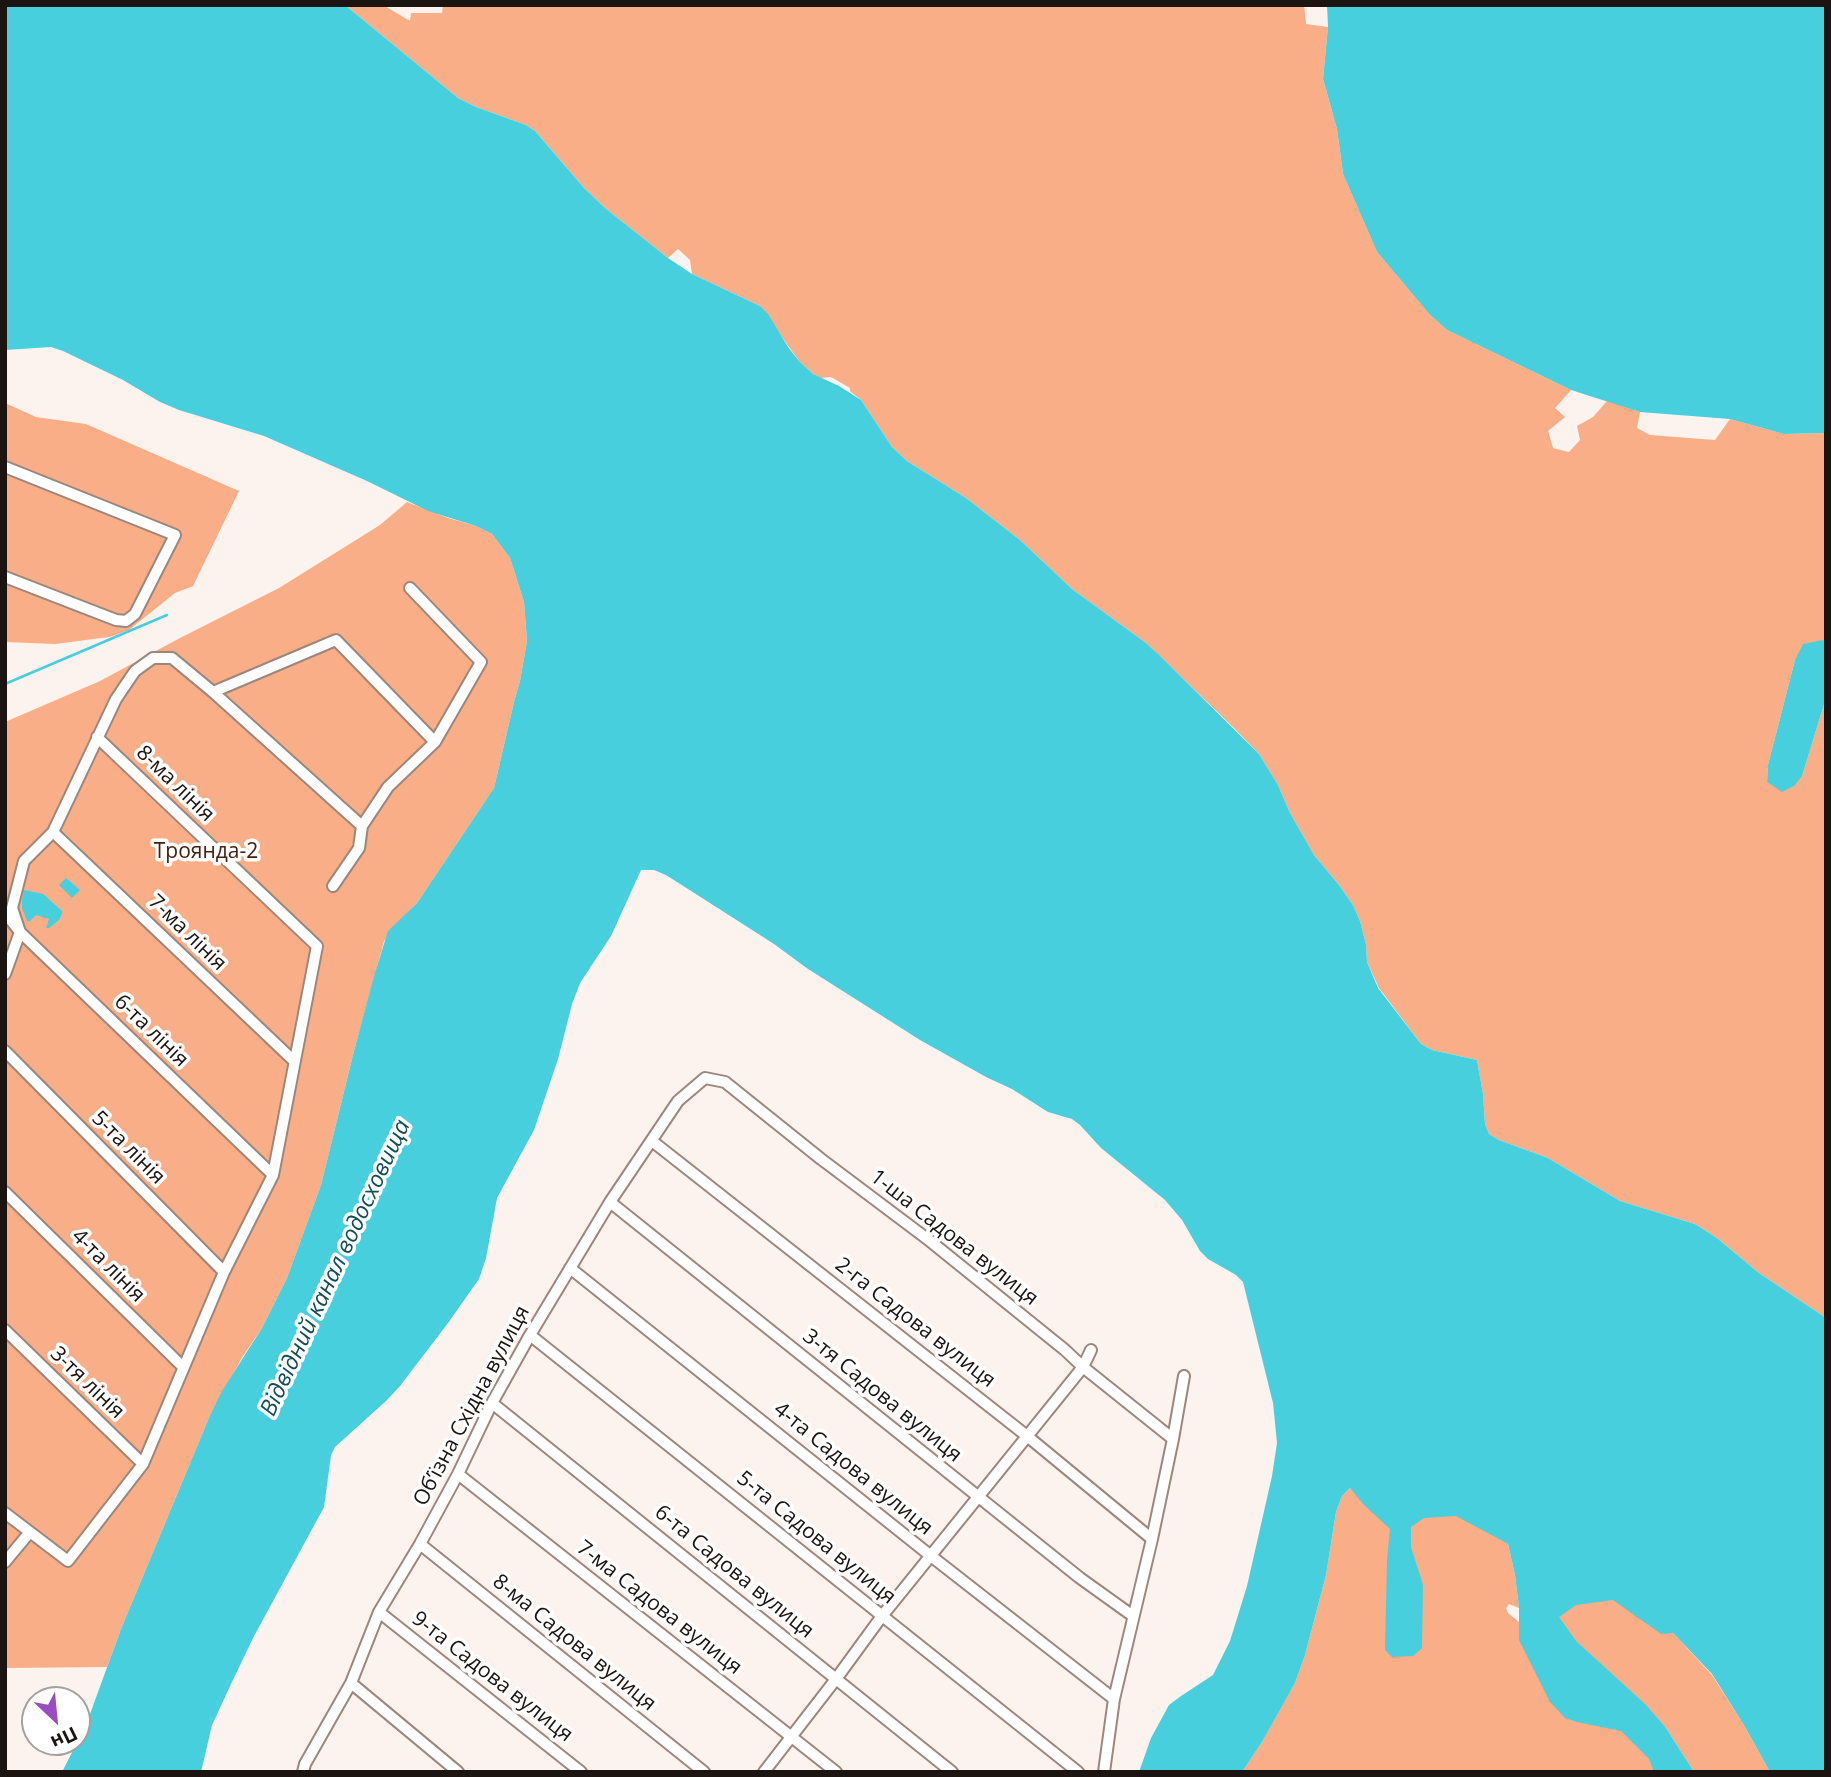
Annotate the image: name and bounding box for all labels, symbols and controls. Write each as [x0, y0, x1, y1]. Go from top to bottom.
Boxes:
street label: 8-ма лінія [131, 741, 219, 827]
park label: Троянда-2 [154, 839, 258, 865]
street label: 7-ма лінія [143, 890, 231, 976]
street label: 6-та лінія [109, 990, 193, 1072]
street label: 5-та лінія [86, 1106, 170, 1190]
water label: Відвідний канал водосховища [255, 1115, 417, 1421]
street label: 1-ша Садова вулиця [865, 1165, 1043, 1311]
street label: 4-та лінія [66, 1224, 150, 1308]
street label: 2-га Садова вулиця [830, 1253, 1000, 1393]
street label: Обʼїзна Східна вулиця [409, 1302, 535, 1510]
street label: 3-тя Садова вулиця [797, 1324, 967, 1468]
street label: 3-тя лінія [45, 1342, 129, 1424]
street label: 4-та Садова вулиця [768, 1397, 938, 1541]
street label: 5-та Садова вулиця [731, 1466, 901, 1610]
street label: 6-та Садова вулиця [649, 1500, 819, 1644]
street label: 7-ма Садова вулиця [571, 1536, 747, 1680]
street label: 8-ма Садова вулиця [487, 1569, 661, 1717]
street label: 9-та Садова вулиця [407, 1606, 577, 1748]
north arrow [21, 1686, 91, 1756]
text: Пн [47, 1721, 82, 1756]

